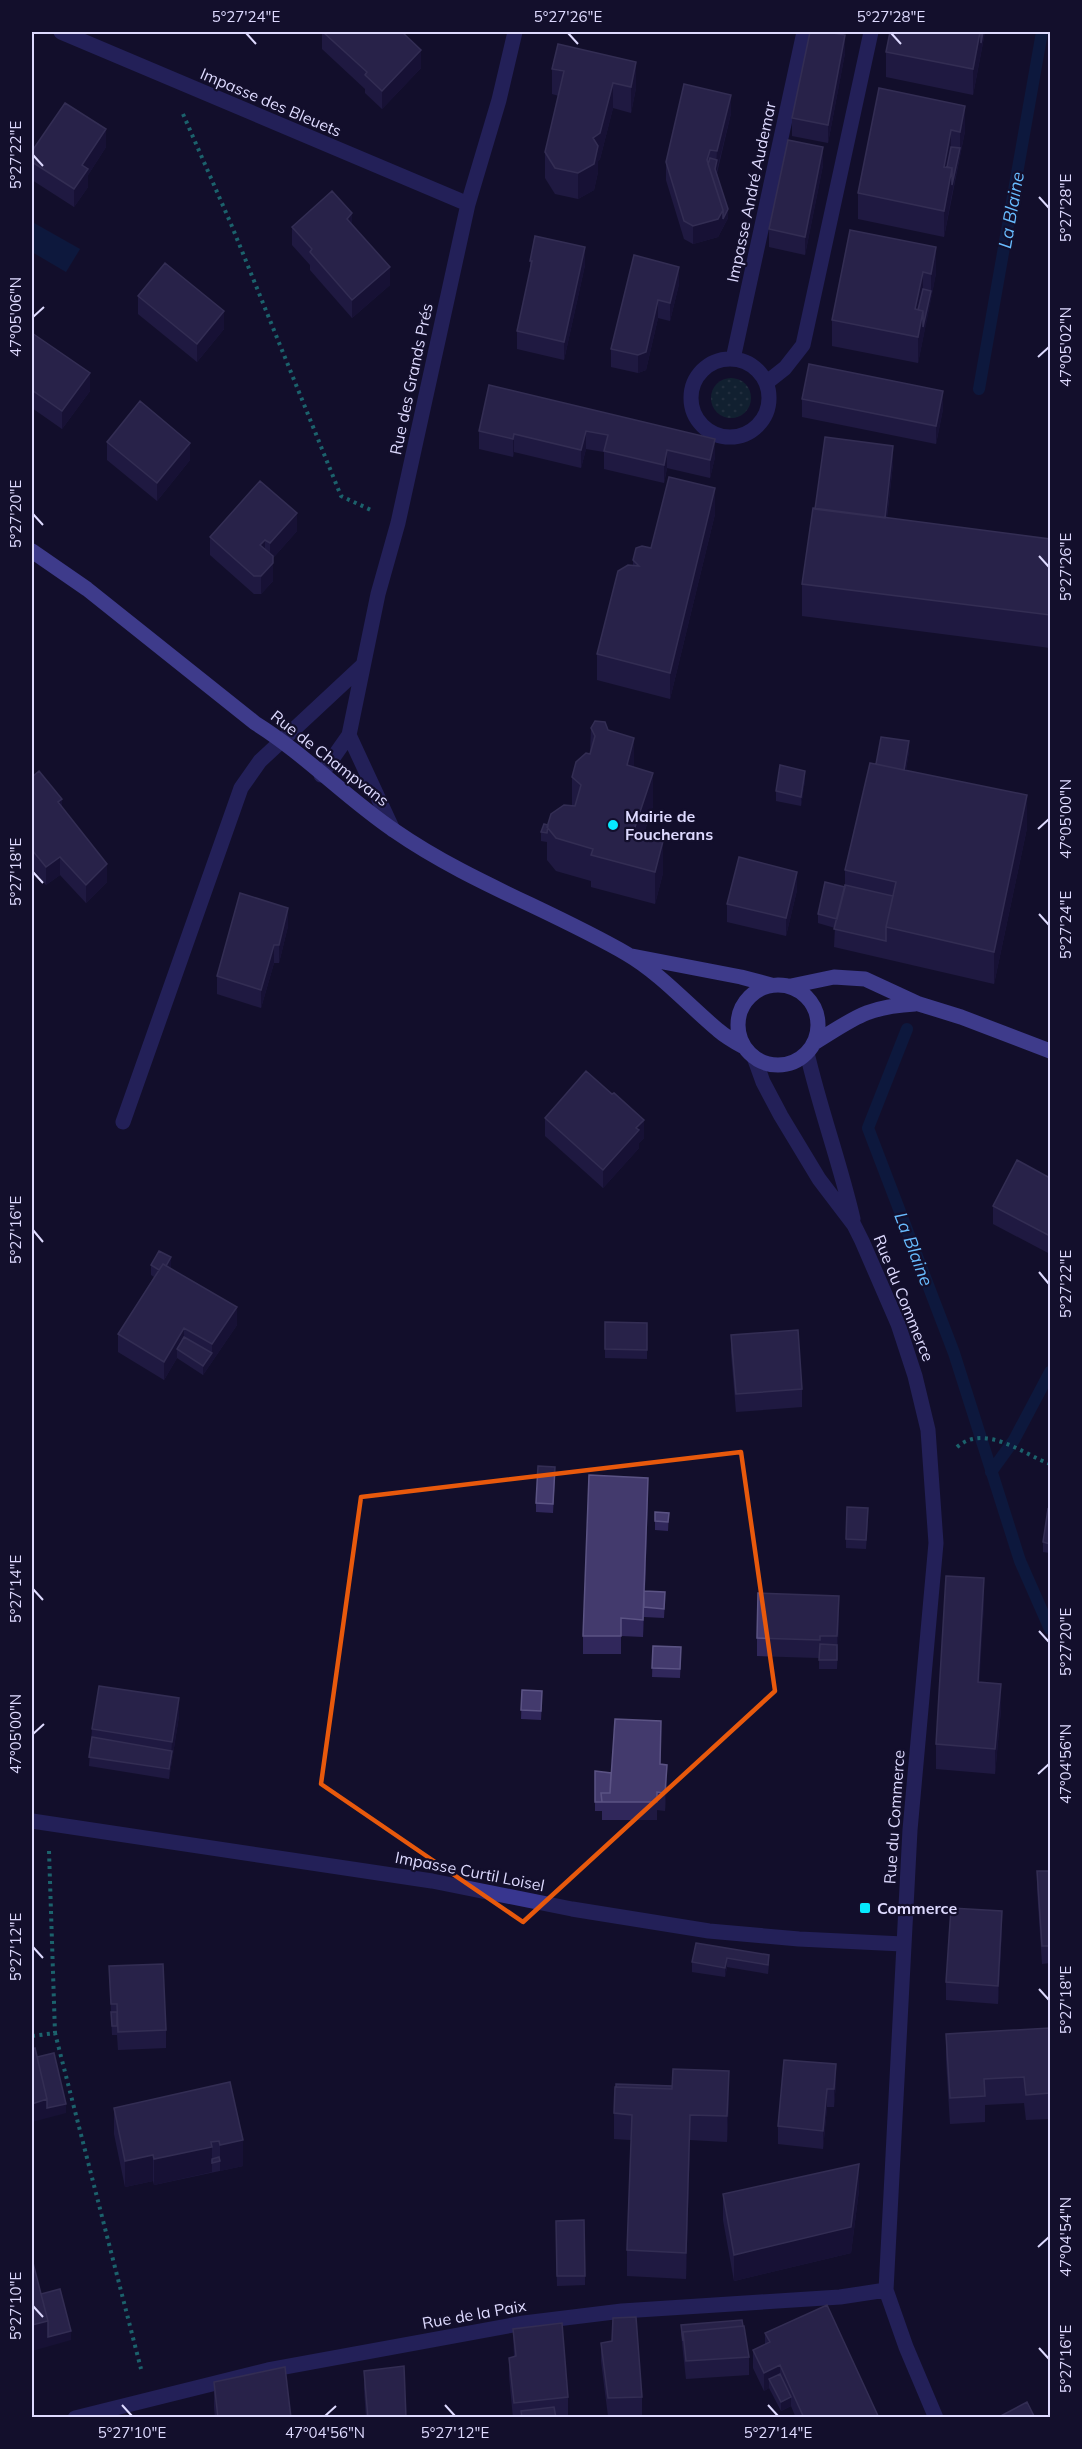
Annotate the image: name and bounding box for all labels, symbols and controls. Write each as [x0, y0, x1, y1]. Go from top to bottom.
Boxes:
text: 5°27'24"E [212, 7, 280, 26]
text: 5°27'26"E [534, 7, 602, 26]
text: 5°27'28"E [857, 7, 925, 26]
street label: Impasse des Bleuets [197, 63, 345, 141]
street label: Impasse André Audemar [722, 100, 780, 284]
text: 5°27'22"E [6, 121, 25, 189]
water label: La Blaine [993, 170, 1029, 250]
text: 5°27'28"E [1056, 174, 1075, 242]
text: 47°05'06"N [6, 277, 25, 357]
street label: Rue des Grands Prés [385, 301, 437, 457]
text: 47°05'02"N [1056, 307, 1075, 387]
text: 5°27'20"E [6, 480, 25, 548]
text: 5°27'26"E [1056, 533, 1075, 601]
street label: Rue de Champvans [267, 706, 393, 810]
text: 47°05'00"N [1056, 779, 1075, 859]
place label: Mairie de Foucherans [625, 806, 713, 844]
marker: Mairie de Foucherans [606, 818, 620, 832]
text: 5°27'18"E [6, 838, 25, 906]
text: 5°27'24"E [1056, 891, 1075, 959]
text: 5°27'16"E [6, 1196, 25, 1264]
water label: La Blaine [889, 1209, 939, 1289]
street label: Rue du Commerce [870, 1232, 938, 1364]
text: 5°27'22"E [1056, 1250, 1075, 1318]
text: 5°27'14"E [6, 1555, 25, 1623]
text: 5°27'20"E [1056, 1608, 1075, 1676]
text: 47°05'00"N [6, 1694, 25, 1774]
text: 47°04'56"N [1056, 1724, 1075, 1804]
street label: Rue du Commerce [879, 1749, 909, 1885]
street label: Impasse Curtil Loisel [394, 1847, 546, 1895]
place label: Commerce [877, 1898, 957, 1918]
marker: Commerce [858, 1901, 872, 1915]
text: 5°27'12"E [6, 1913, 25, 1981]
text: 5°27'18"E [1056, 1966, 1075, 2034]
text: 47°04'54"N [1056, 2197, 1075, 2277]
text: 5°27'10"E [6, 2272, 25, 2340]
street label: Rue de la Paix [420, 2295, 528, 2333]
text: 5°27'16"E [1056, 2325, 1075, 2393]
text: 5°27'10"E [98, 2423, 166, 2442]
text: 47°04'56"N [285, 2423, 365, 2442]
text: 5°27'12"E [421, 2423, 489, 2442]
text: 5°27'14"E [744, 2423, 812, 2442]

